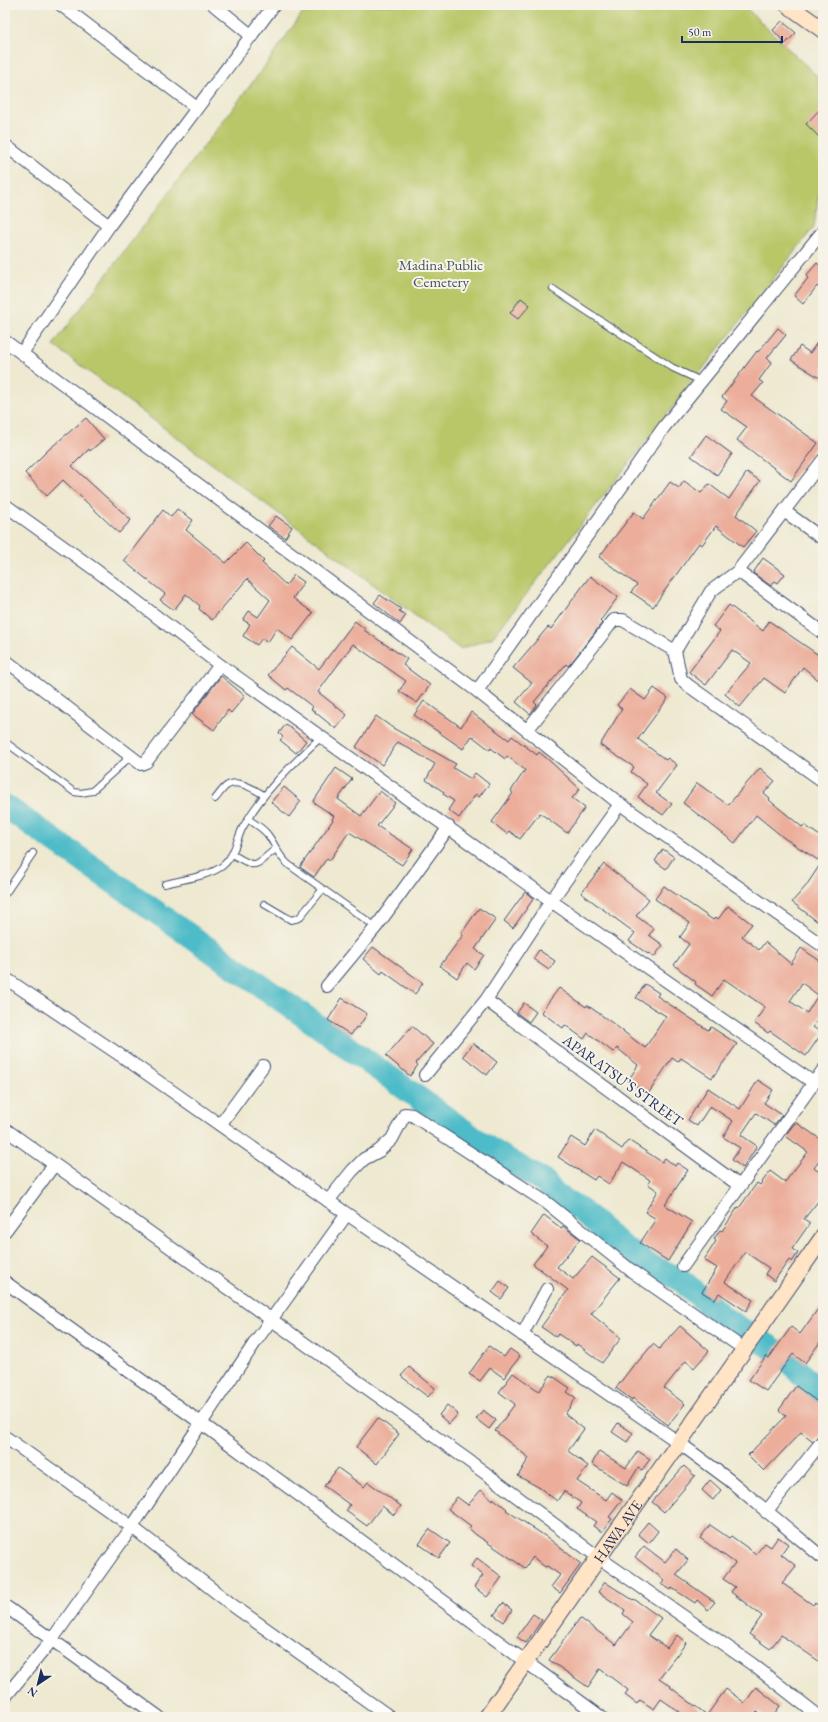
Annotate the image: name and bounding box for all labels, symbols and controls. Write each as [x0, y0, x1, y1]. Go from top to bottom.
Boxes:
scale bar [682, 18, 782, 44]
text: 50 m [688, 24, 712, 40]
park label: Madina Public Cemetery [399, 255, 483, 291]
street label: APARATSU’S STREET [558, 1029, 688, 1131]
street label: HAWA AVE [589, 1495, 646, 1566]
north arrow [18, 1664, 58, 1704]
text: N [25, 1684, 40, 1700]

